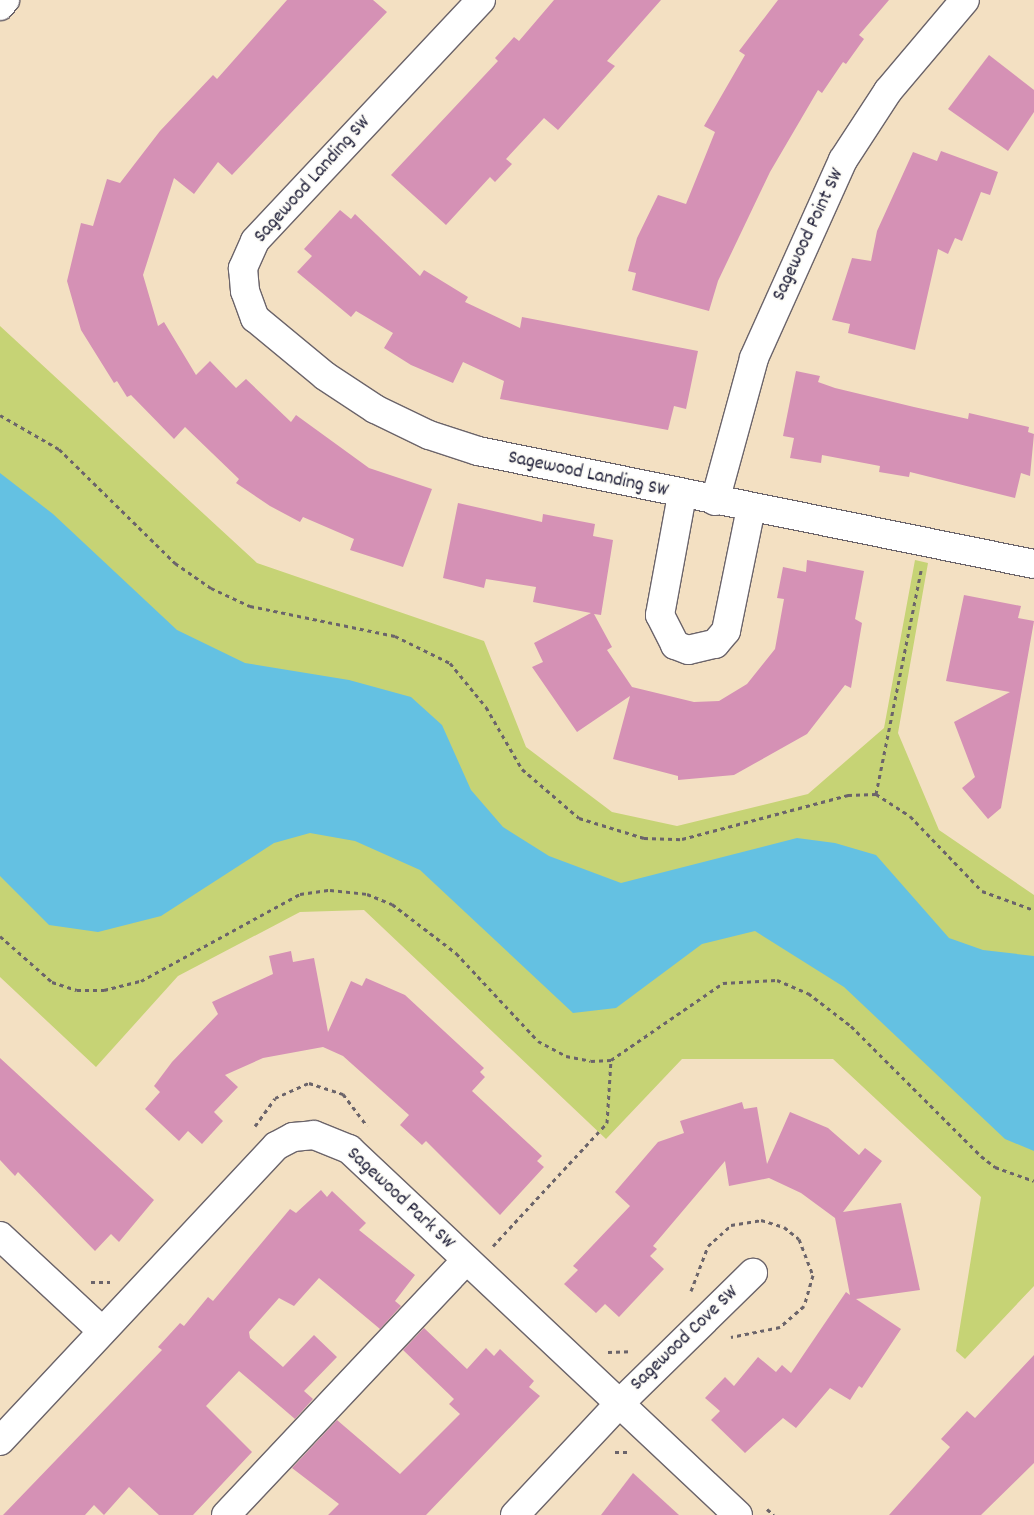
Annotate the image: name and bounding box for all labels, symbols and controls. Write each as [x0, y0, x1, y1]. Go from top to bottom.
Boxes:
street label: Sagewood Landing SW [250, 111, 376, 249]
street label: Sagewood Point SW [768, 165, 850, 305]
street label: Sagewood Landing SW [506, 446, 670, 504]
street label: Sagewood Park SW [341, 1143, 459, 1255]
street label: Sagewood Cove SW [626, 1281, 744, 1397]

